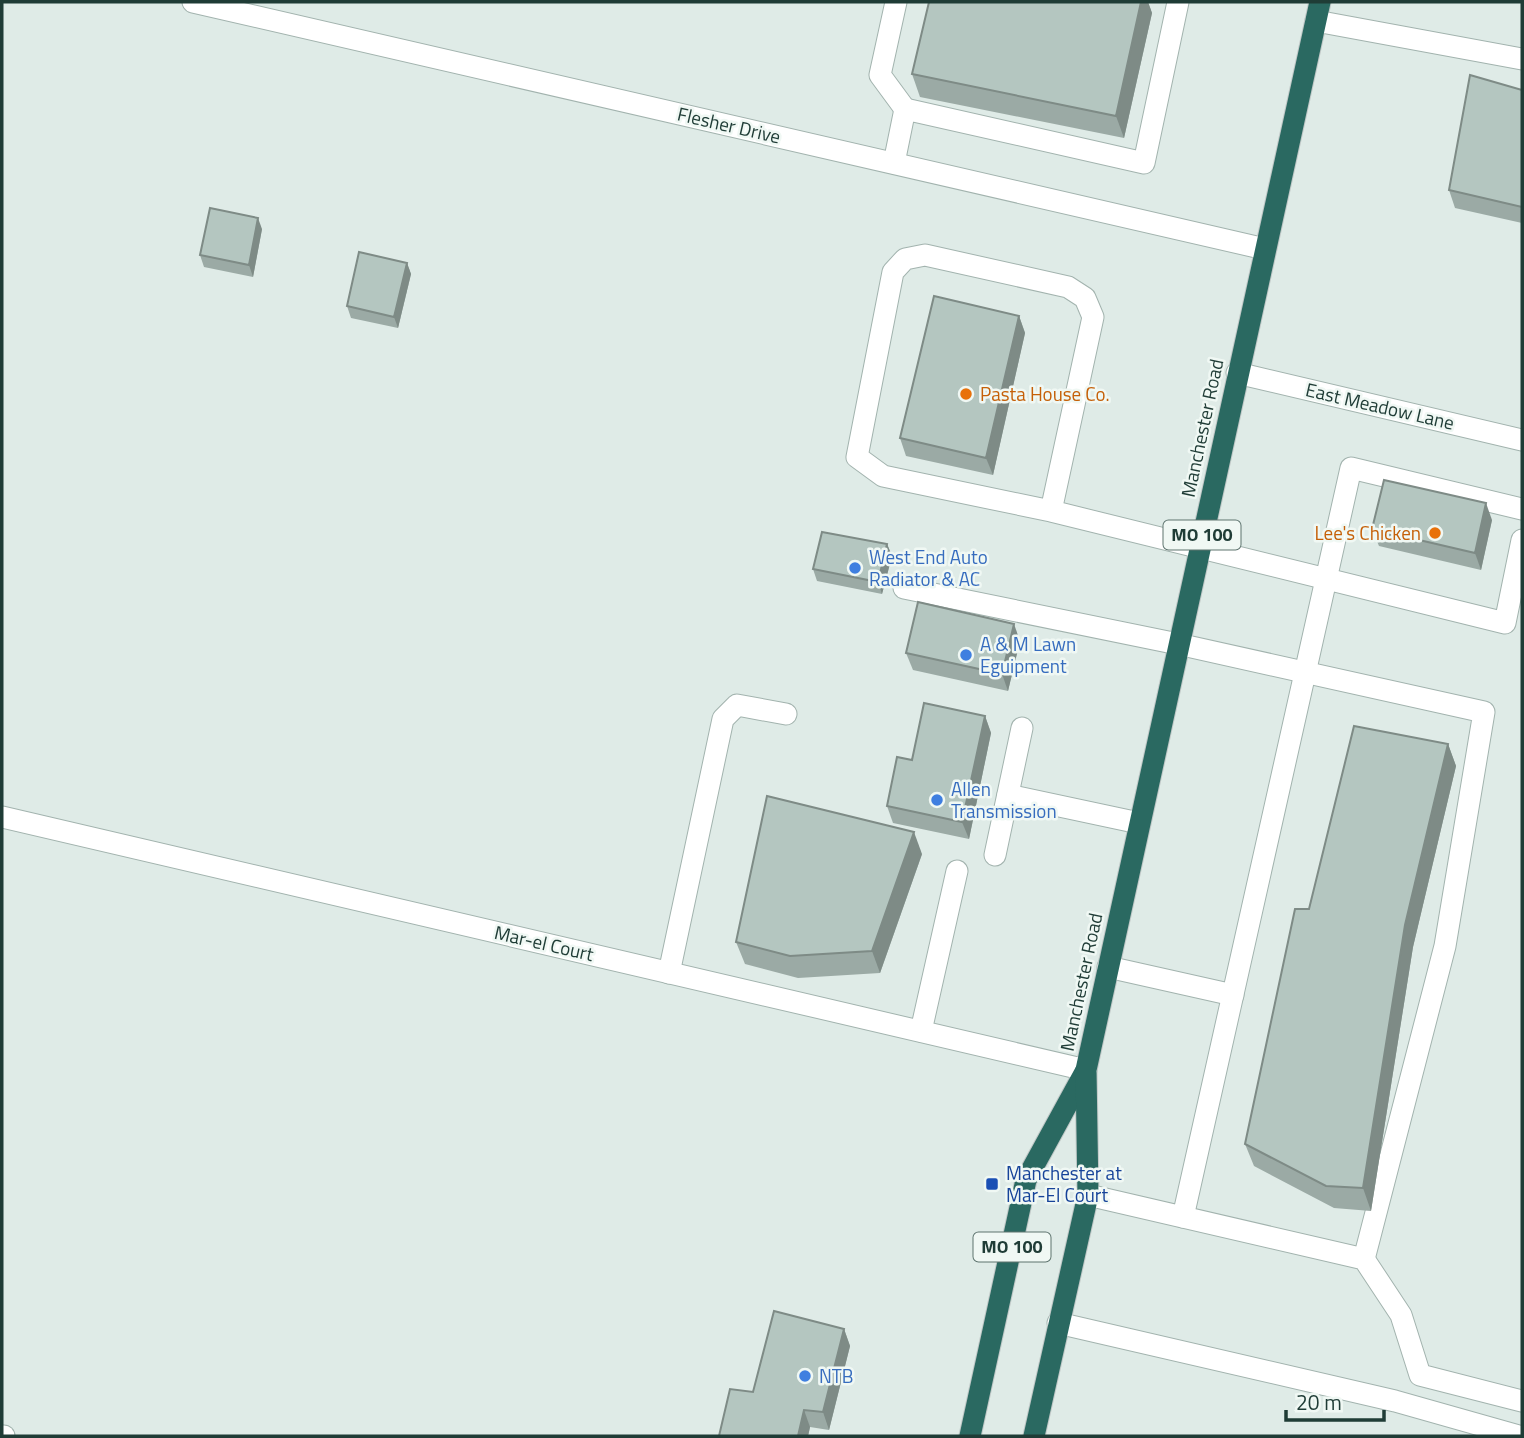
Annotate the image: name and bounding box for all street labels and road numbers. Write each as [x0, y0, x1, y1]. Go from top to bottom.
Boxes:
street label: Flesher Drive [675, 99, 783, 150]
street label: Manchester Road [1173, 356, 1230, 500]
street label: East Meadow Lane [1303, 374, 1457, 437]
road number: MO 100 [1164, 520, 1240, 550]
street label: Manchester Road [1052, 910, 1109, 1054]
street label: Mar-el Court [492, 917, 597, 968]
road number: MO 100 [974, 1232, 1050, 1262]

